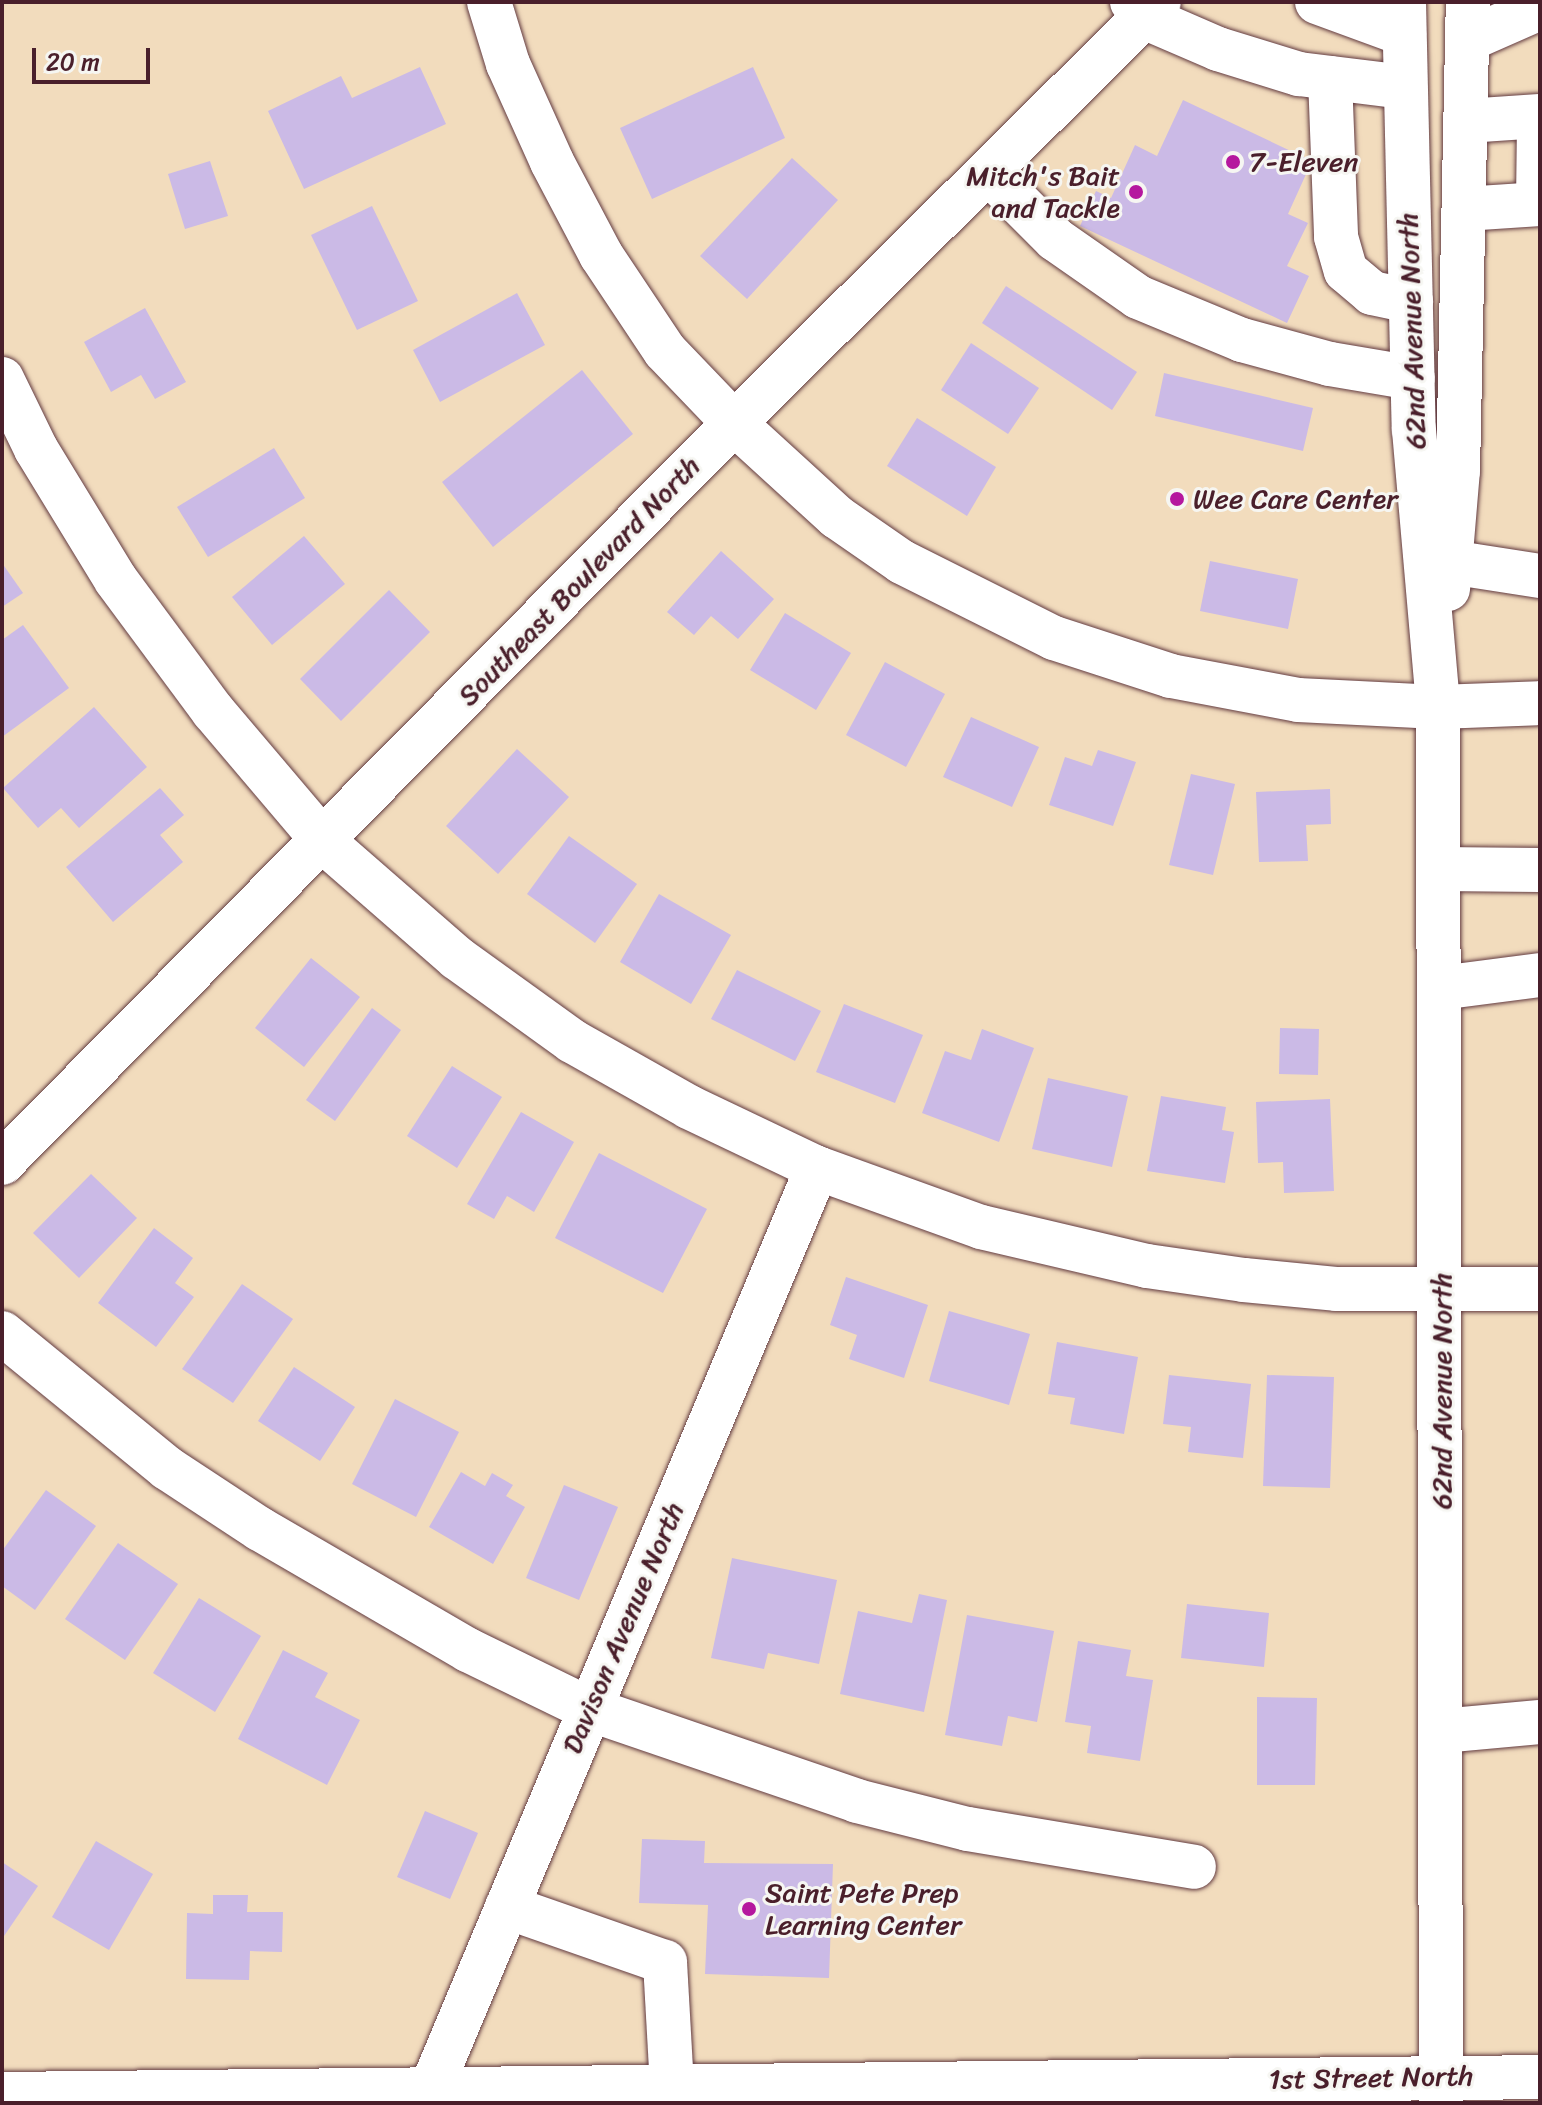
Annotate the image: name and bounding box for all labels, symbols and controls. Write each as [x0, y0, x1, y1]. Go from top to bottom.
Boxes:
scale bar [36, 32, 154, 82]
text: 20 m [46, 41, 100, 83]
place label: 7-Eleven [1249, 145, 1359, 179]
marker: 7-Eleven [1224, 153, 1242, 171]
place label: Mitch's Bait and Tackle [966, 159, 1120, 225]
marker: Mitch's Bait and Tackle [1127, 183, 1145, 201]
street label: 62nd Avenue North [1391, 212, 1433, 450]
street label: Southeast Boulevard North [451, 449, 707, 713]
place label: Wee Care Center [1193, 482, 1400, 516]
marker: Wee Care Center [1168, 490, 1186, 508]
street label: 62nd Avenue North [1425, 1272, 1459, 1510]
street label: Davison Avenue North [555, 1497, 691, 1759]
place label: Saint Pete Prep Learning Center [765, 1876, 962, 1942]
marker: Saint Pete Prep Learning Center [740, 1900, 758, 1918]
street label: 1st Street North [1268, 2059, 1474, 2097]

